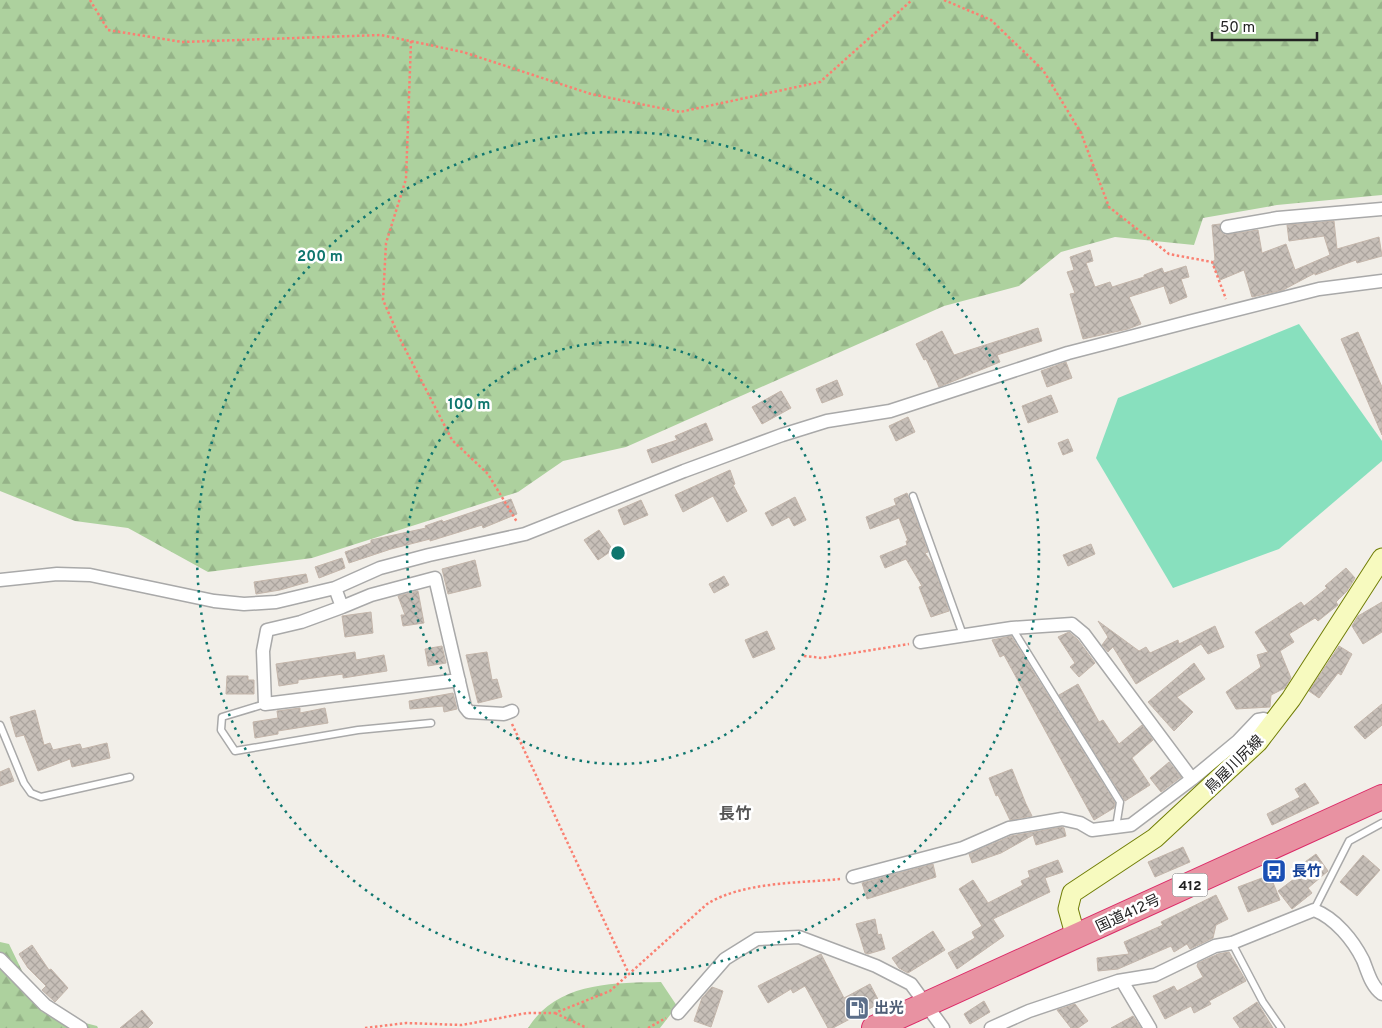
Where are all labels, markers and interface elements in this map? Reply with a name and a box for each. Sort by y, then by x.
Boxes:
scale bar [1212,10,1317,42]
text: 50 m [1220,19,1255,38]
text: 200 m [297,248,343,267]
text: 100 m [448,396,490,415]
centre of rings [609,544,627,562]
street label: 鳥屋川尻線 [1202,732,1268,798]
district label: 長竹 [719,805,751,825]
bus stop icon: 長竹 [1261,858,1287,884]
place label: 長竹 [1292,863,1322,882]
road number: 412 [1172,874,1208,896]
street label: 国道412号 [1093,891,1164,938]
fuel station icon: 出光 [844,995,870,1021]
place label: 出光 [874,1000,904,1019]

